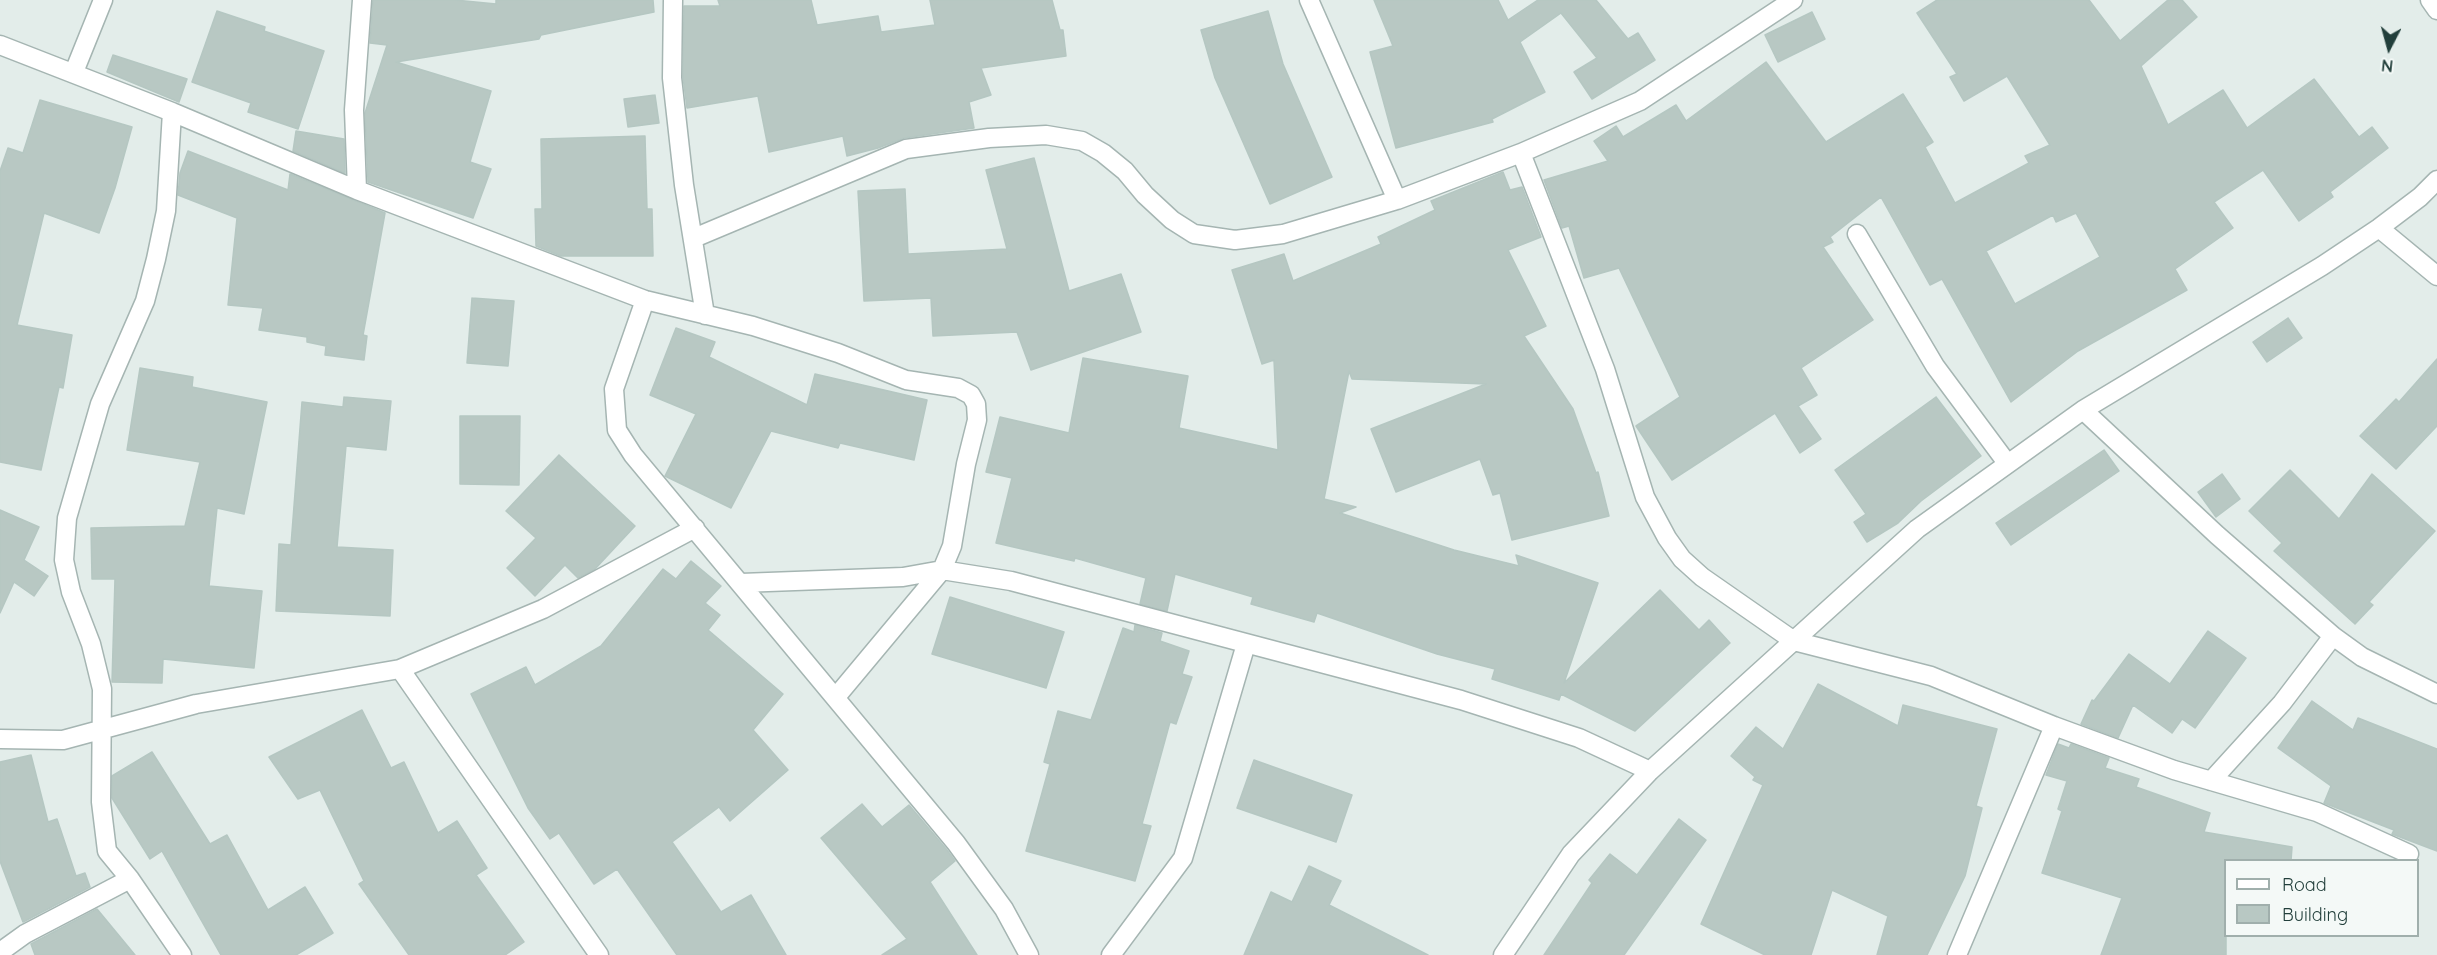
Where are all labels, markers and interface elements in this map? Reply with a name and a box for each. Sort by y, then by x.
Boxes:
north arrow [2359,18,2419,78]
text: N [2380,55,2394,76]
legend [2224,859,2419,937]
text: Road [2282,873,2327,896]
text: Building [2282,903,2348,926]

